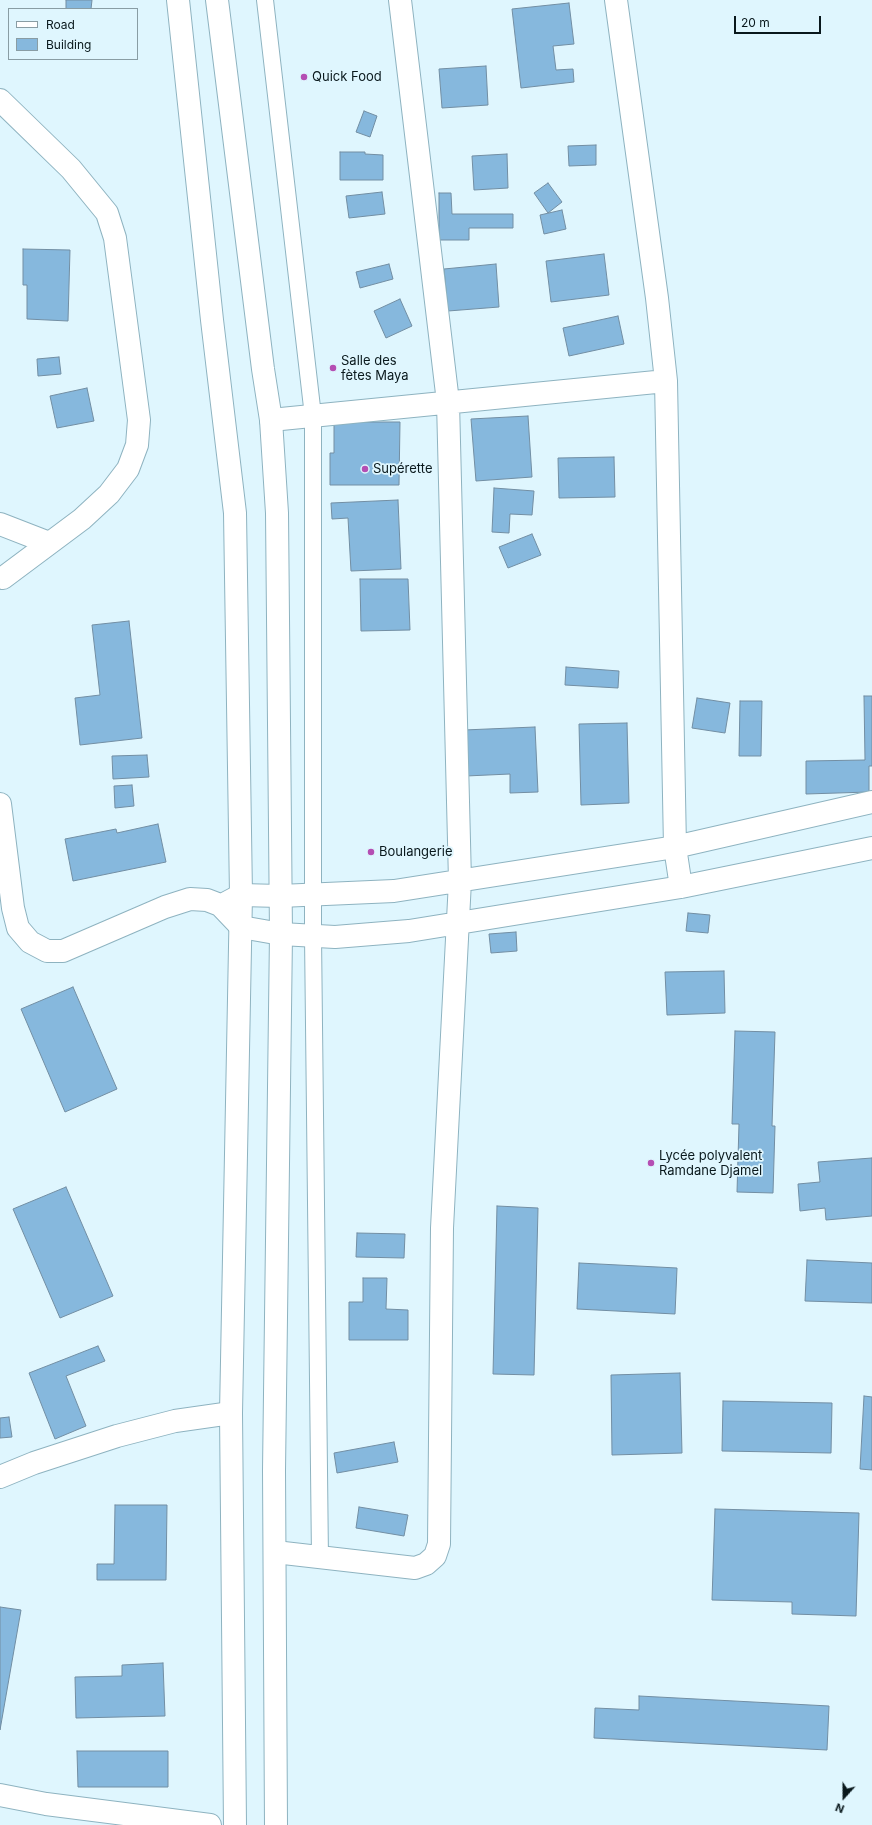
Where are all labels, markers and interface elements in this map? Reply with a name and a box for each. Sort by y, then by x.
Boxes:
legend [8,8,138,60]
scale bar [736,8,823,34]
text: 20 m [741,15,770,30]
text: Road [46,17,75,32]
text: Building [46,37,91,52]
place label: Quick Food [312,69,382,85]
marker: Quick Food [299,72,309,82]
place label: Salle des fètes Maya [341,353,409,384]
marker: Salle des fètes Maya [328,363,338,373]
place label: Supérette [373,461,432,477]
marker: Supérette [360,464,370,474]
place label: Boulangerie [379,844,452,860]
marker: Boulangerie [366,847,376,857]
place label: Lycée polyvalent Ramdane Djamel [659,1148,762,1179]
marker: Lycée polyvalent Ramdane Djamel [646,1158,656,1168]
north arrow [824,1777,864,1817]
text: N [833,1800,846,1816]

